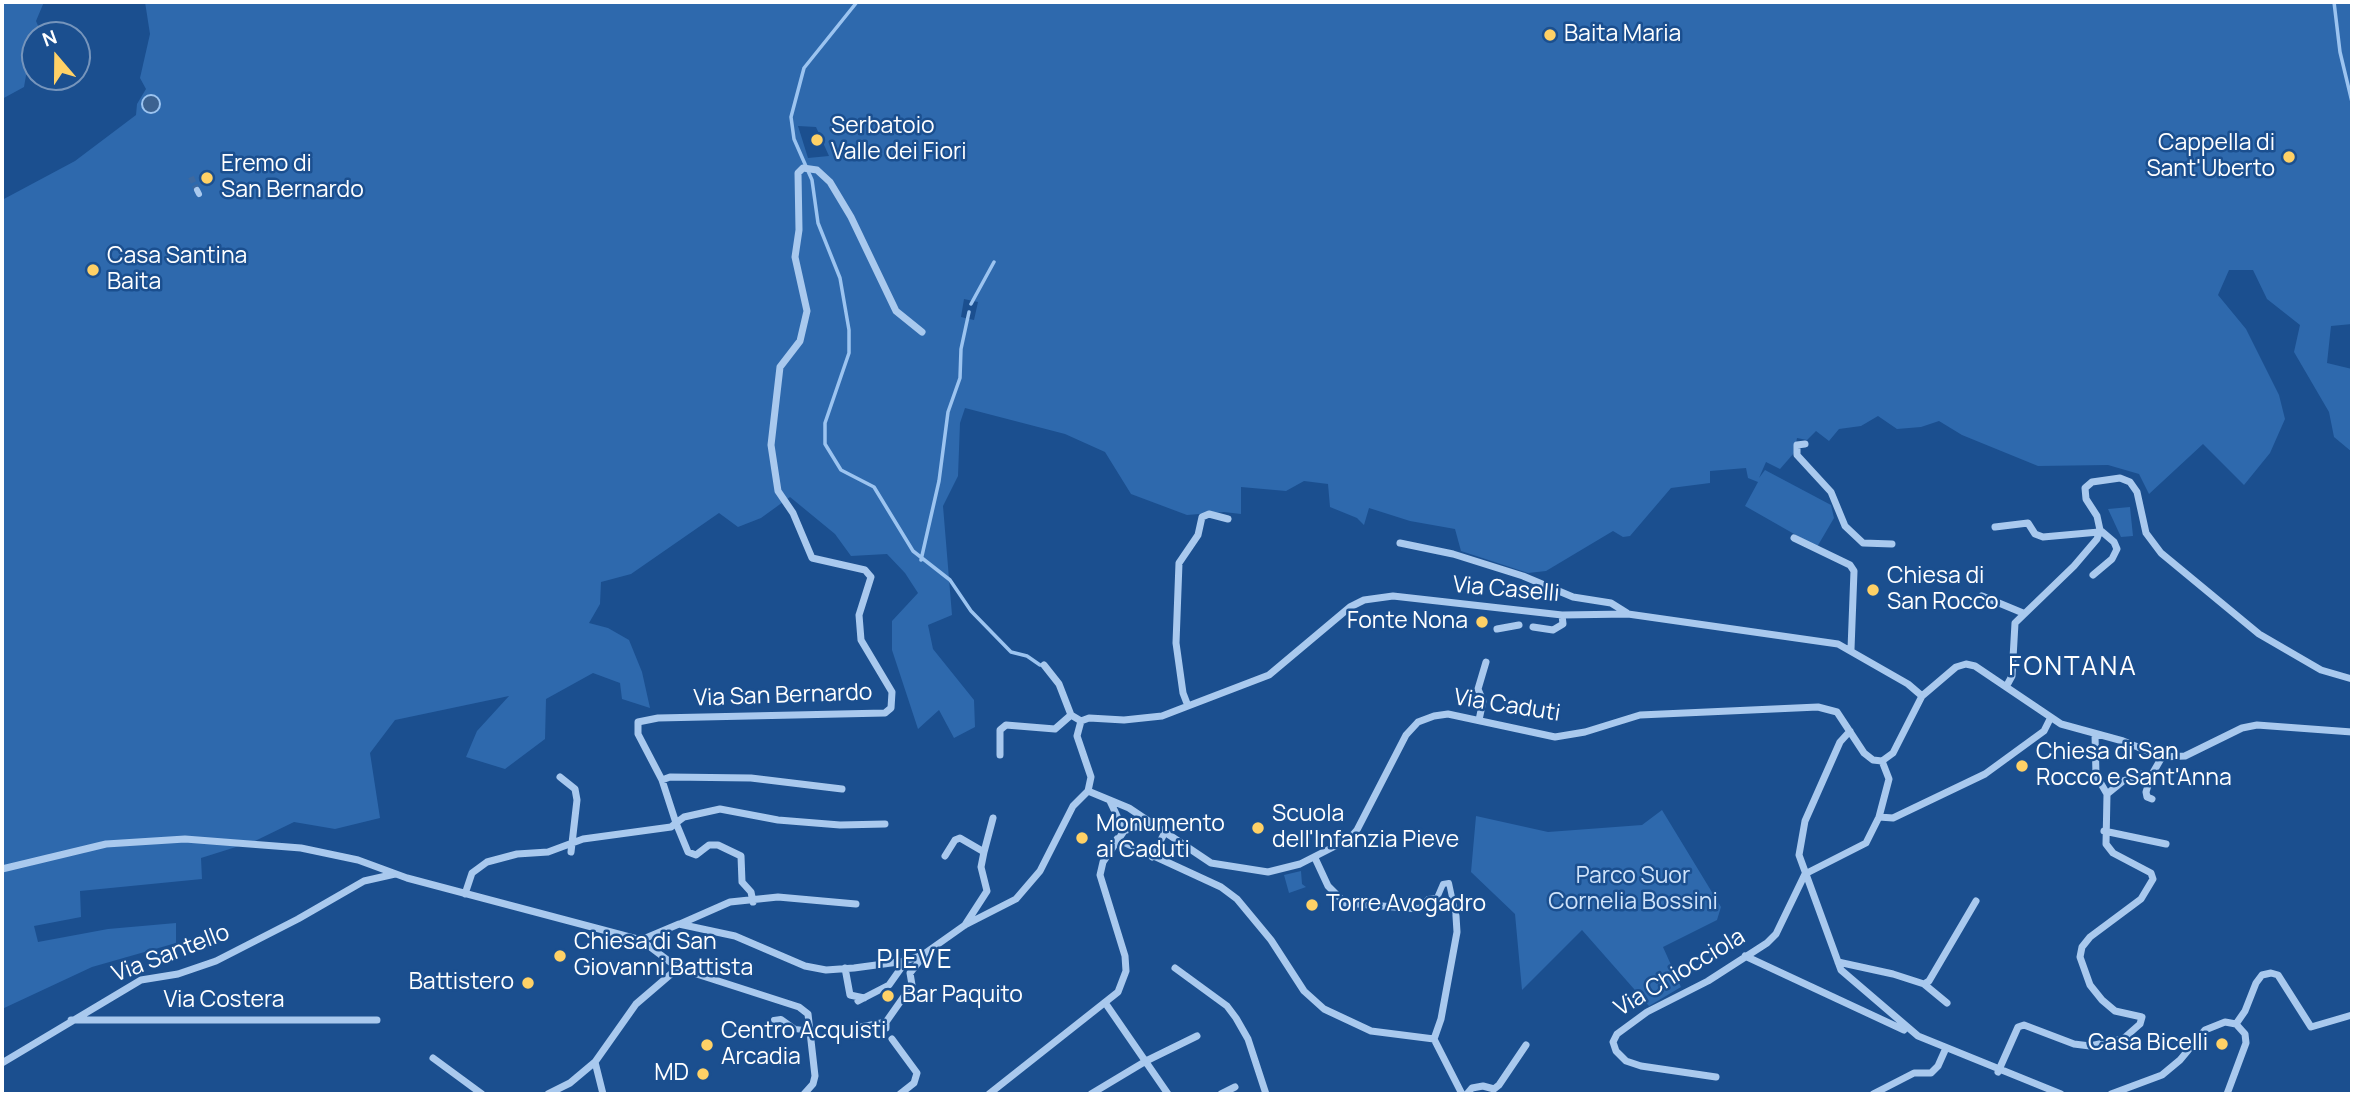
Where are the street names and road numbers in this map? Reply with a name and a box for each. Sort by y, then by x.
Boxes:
street label: Via Caselli [1451,572,1561,608]
street label: Via San Bernardo [693,679,873,713]
street label: Via Caduti [1452,684,1562,728]
street label: Via Santello [108,919,234,989]
street label: Via Chiocciola [1610,923,1750,1023]
street label: Via Costera [164,987,284,1015]

